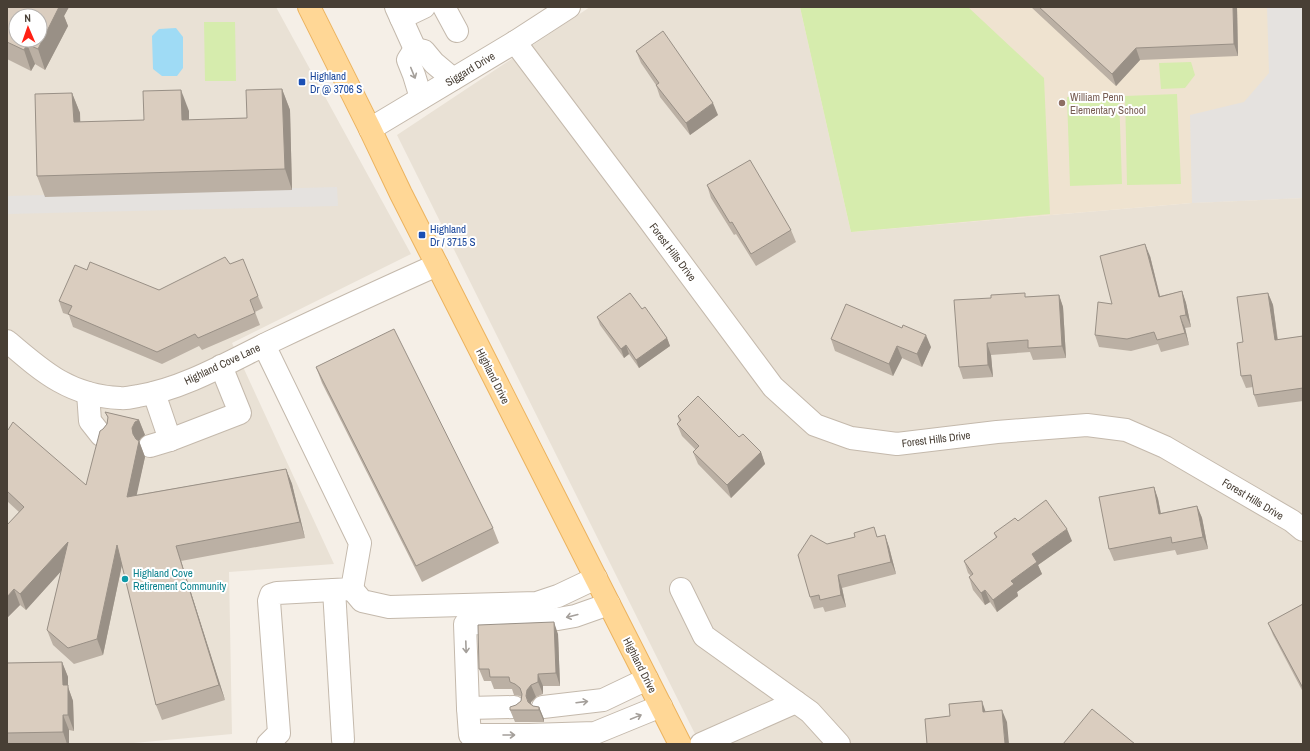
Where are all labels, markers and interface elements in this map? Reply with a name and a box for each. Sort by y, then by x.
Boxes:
north arrow [8,8,48,48]
text: N [24,11,31,25]
street label: Siggard Drive [443,49,497,89]
one-way arrow [410,66,417,78]
place label: Highland Dr @ 3706 S [310,69,362,96]
marker: Highland Dr @ 3706 S [297,77,307,87]
place label: William Penn Elementary School [1070,90,1146,117]
marker: William Penn Elementary School [1057,98,1067,108]
street label: Forest Hills Drive [647,220,699,284]
place label: Highland Dr / 3715 S [430,222,476,249]
marker: Highland Dr / 3715 S [417,230,427,240]
street label: Highland Cove Lane [182,340,262,388]
street label: Highland Drive [473,346,513,406]
street label: Forest Hills Drive [901,428,971,450]
street label: Forest Hills Drive [1220,475,1286,523]
place label: Highland Cove Retirement Community [133,566,227,593]
marker: Highland Cove Retirement Community [120,574,130,584]
one-way arrow [566,613,579,620]
street label: Highland Drive [620,635,660,695]
one-way arrow [462,640,470,653]
one-way arrow [575,699,588,706]
one-way arrow [629,712,641,720]
one-way arrow [502,731,515,739]

